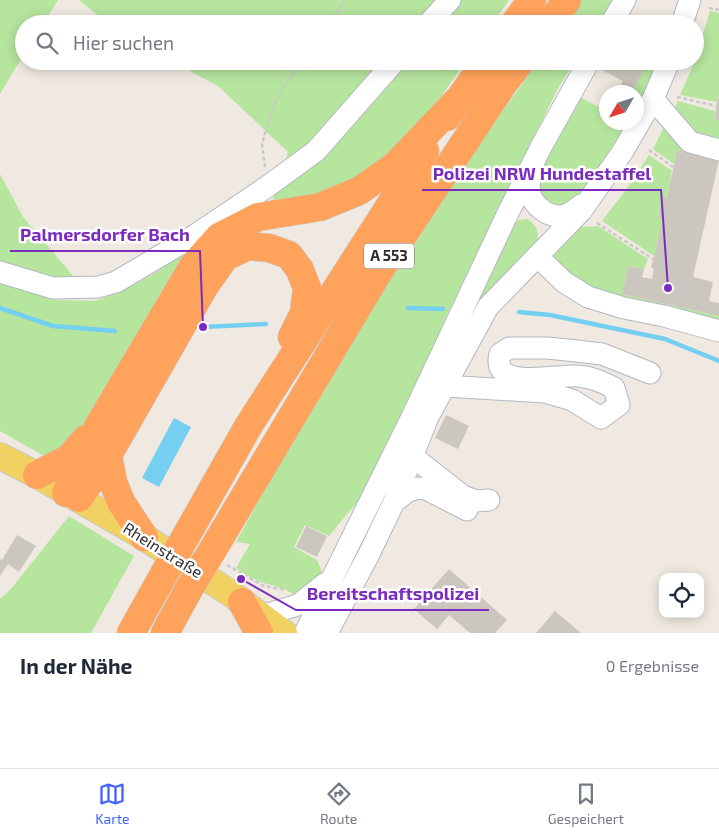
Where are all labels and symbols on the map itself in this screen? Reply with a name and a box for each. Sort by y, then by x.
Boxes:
north arrow [599,85,644,130]
callout: Polizei NRW Hundestaffel [422,157,661,190]
text: Polizei NRW Hundestaffel [433,162,651,184]
callout: Palmersdorfer Bach [10,218,200,251]
text: Palmersdorfer Bach [20,223,190,245]
road number: A 553 [364,244,414,268]
street label: Rheinstraße [120,518,206,581]
callout: Bereitschaftspolizei [296,577,489,610]
text: Bereitschaftspolizei [307,582,479,604]

